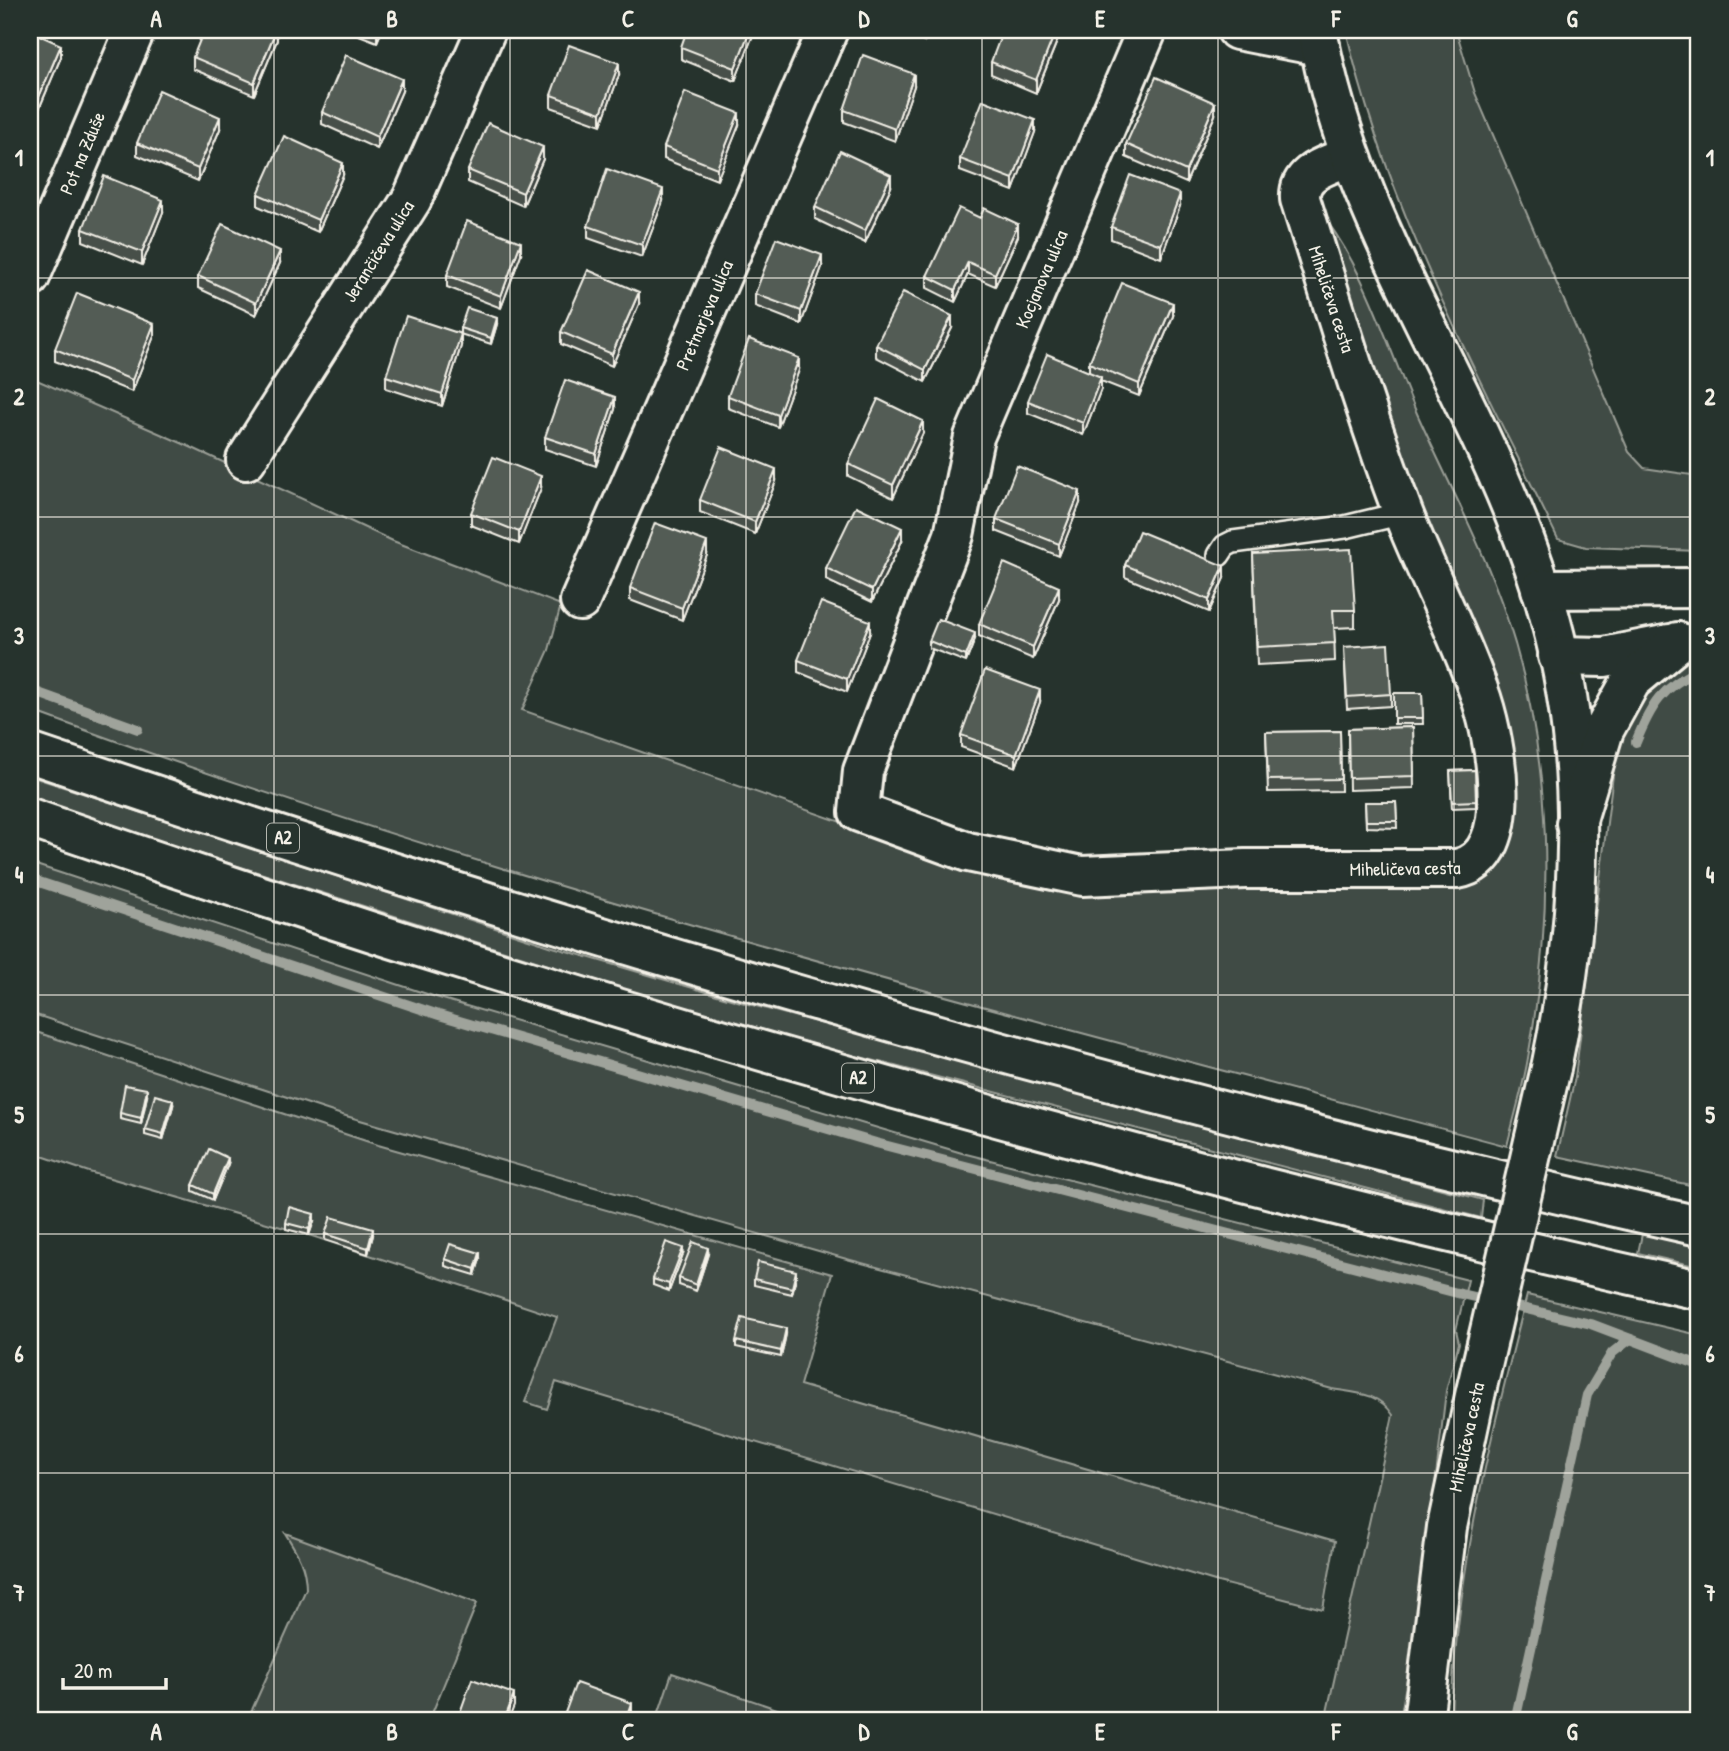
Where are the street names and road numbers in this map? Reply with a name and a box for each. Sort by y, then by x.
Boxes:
street label: Pot na Zduše [53,107,111,198]
street label: Jerančičeva ulica [336,195,420,307]
street label: Kocjanova ulica [1009,225,1074,332]
street label: Miheličeva cesta [1302,242,1362,356]
street label: Pretnarjeva ulica [669,256,739,374]
road number: A2 [267,824,299,852]
street label: Miheličeva cesta [1349,854,1461,882]
road number: A2 [842,1064,874,1092]
street label: Miheličeva cesta [1442,1379,1490,1494]

